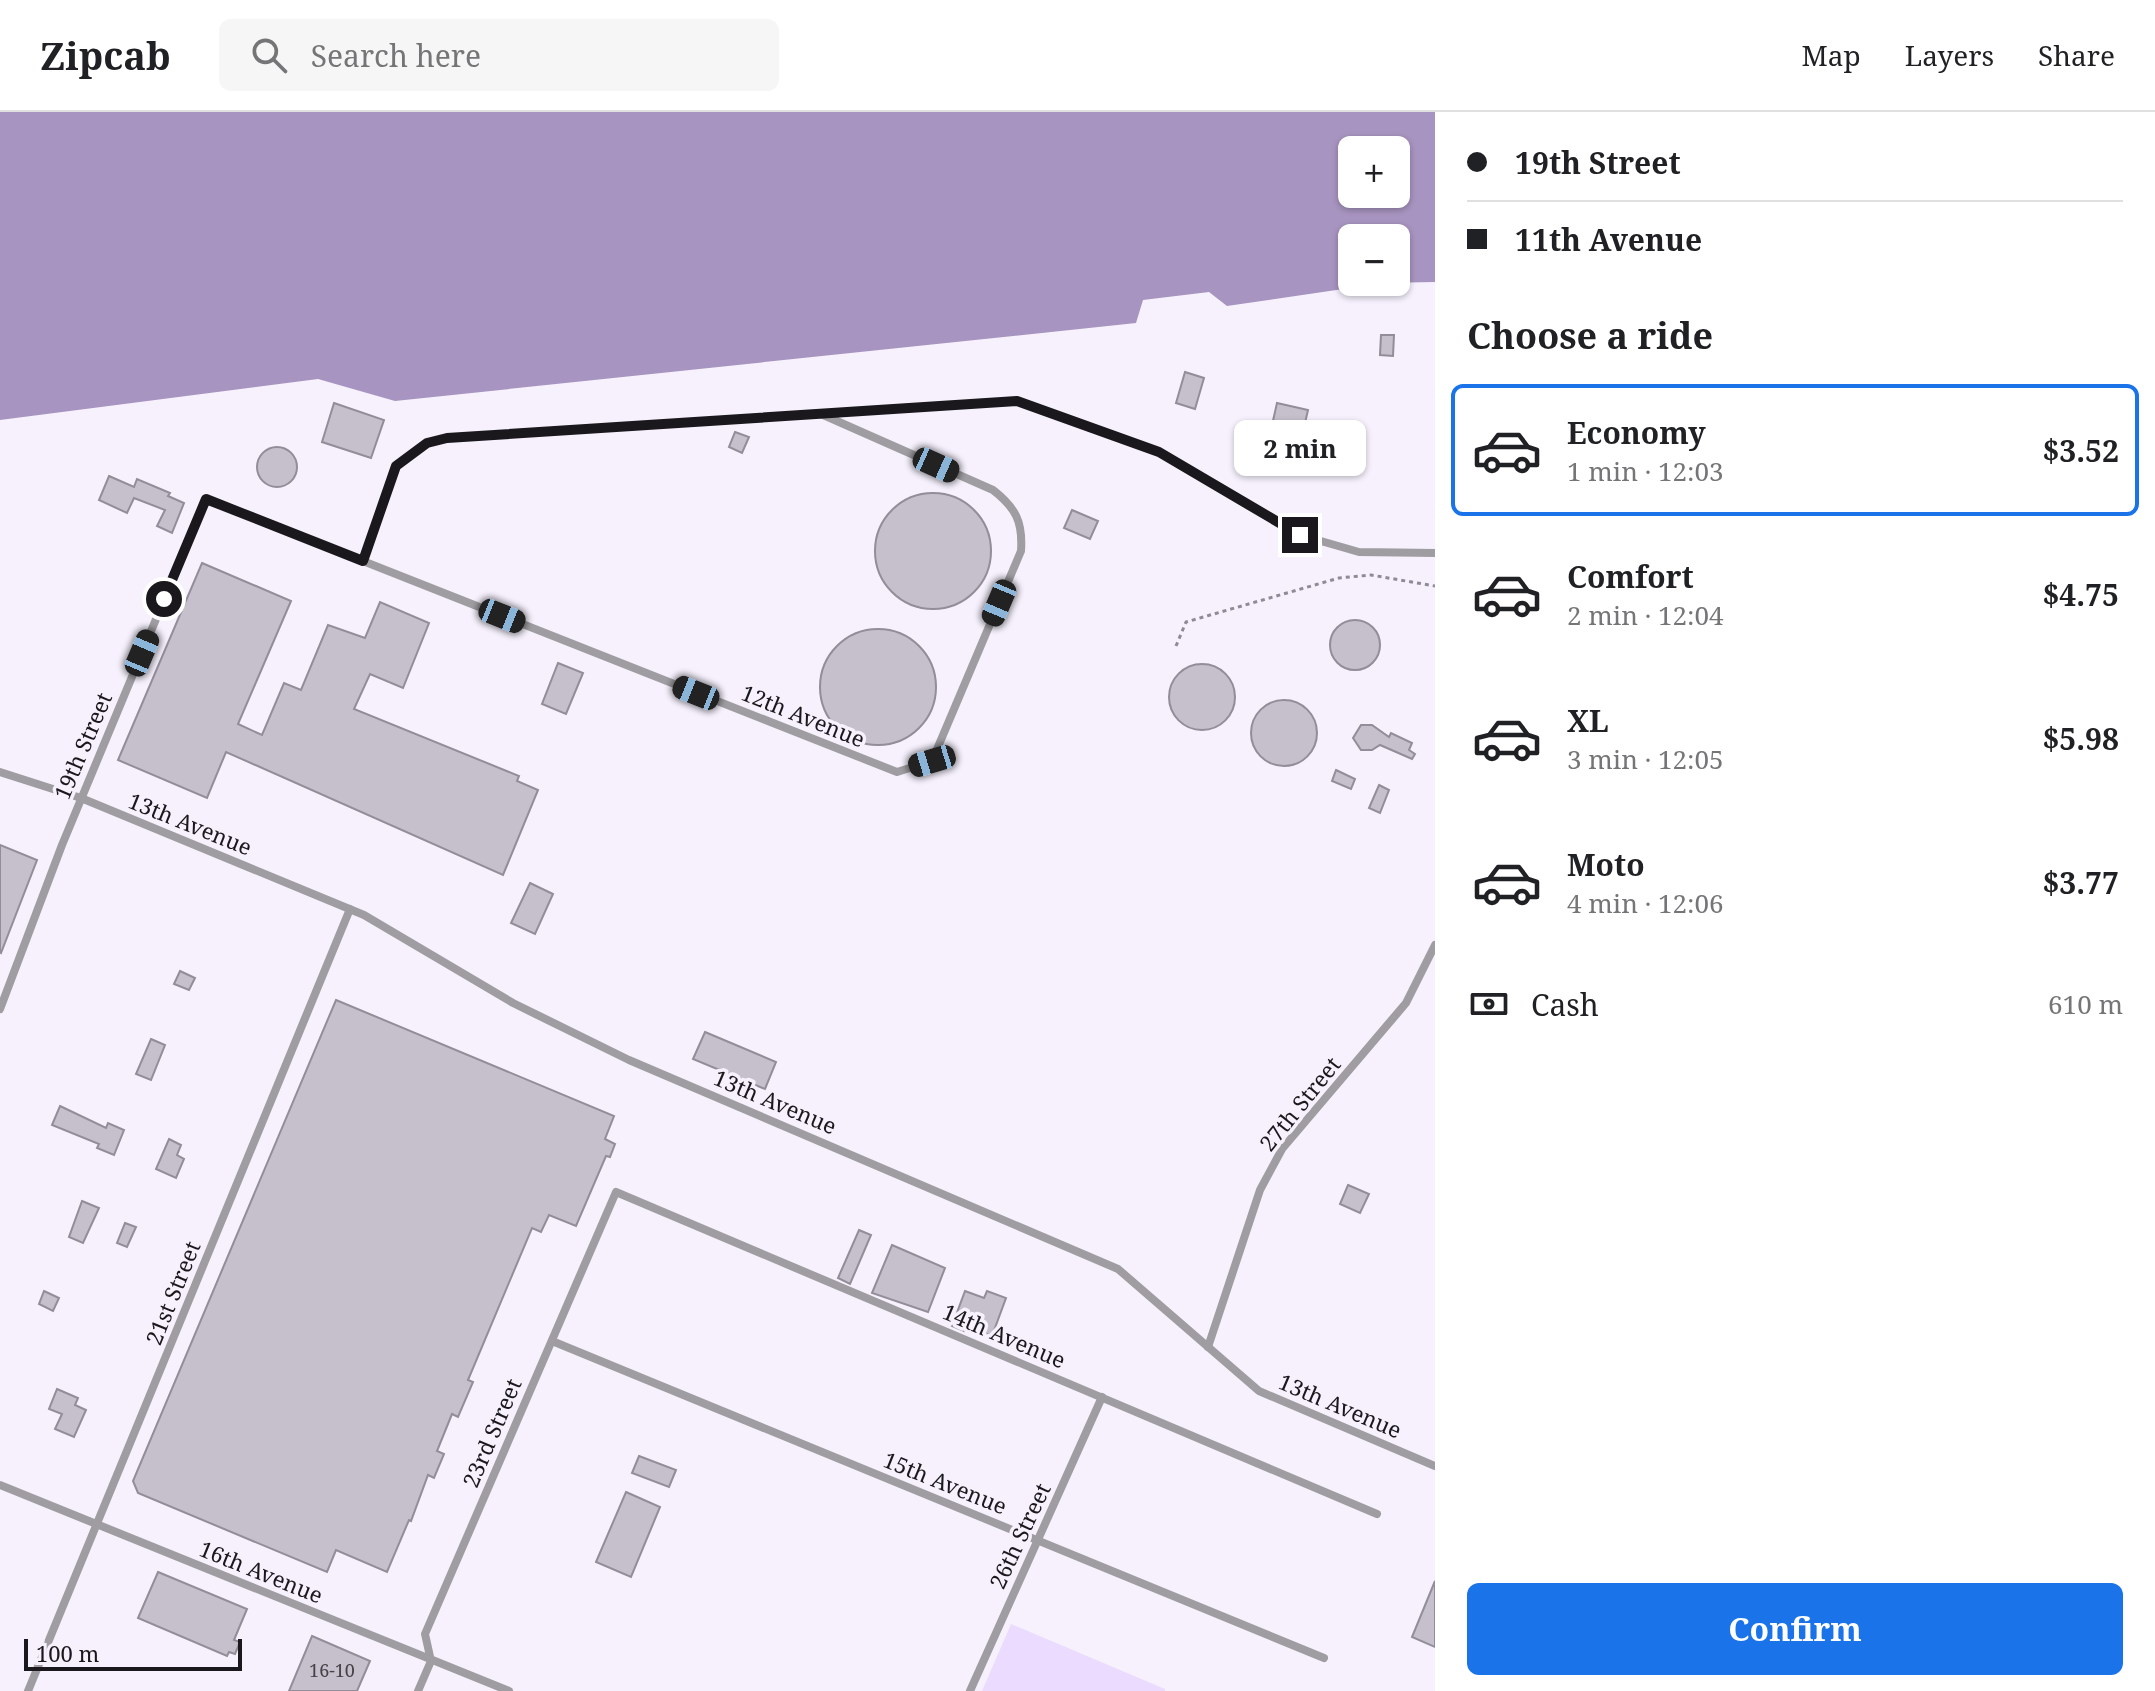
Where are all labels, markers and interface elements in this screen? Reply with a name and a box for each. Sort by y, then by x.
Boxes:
search box [219,19,779,91]
text: Zipcab [40,29,171,81]
icon: search [247,33,291,77]
text: Search here [311,35,481,76]
text: Map [1802,36,1861,74]
text: Layers [1905,36,1994,74]
text: Share [2038,36,2115,74]
map controls [1338,136,1410,296]
button: + [1338,136,1410,208]
text: 19th Street [1515,142,1681,183]
text: 11th Avenue [1515,219,1702,260]
button: − [1338,224,1410,296]
text: Choose a ride [1467,311,1713,360]
text: Economy [1567,412,1706,453]
icon: car [1471,414,1543,486]
callout: 2 min [1234,419,1366,475]
text: 2 min [1263,430,1337,466]
text: $3.52 [2042,430,2119,471]
car [909,444,963,486]
text: 1 min · 12:03 [1567,453,1724,489]
route end [1282,517,1318,553]
text: Comfort [1567,556,1694,597]
icon: car [1471,558,1543,630]
text: $4.75 [2042,574,2119,615]
car [979,576,1019,630]
route start [146,581,182,617]
car [475,596,529,636]
text: 2 min · 12:04 [1567,597,1724,633]
car [122,626,162,680]
car [669,673,723,713]
street label: 12th Avenue [737,677,870,753]
street label: 19th Street [46,687,118,804]
text: XL [1567,700,1609,741]
icon: car [1471,702,1543,774]
text: $5.98 [2042,718,2119,759]
text: 3 min · 12:05 [1567,741,1724,777]
car [906,743,958,779]
street label: 13th Avenue [124,785,257,861]
text: Moto [1567,844,1645,885]
icon: car [1471,846,1543,918]
text: $3.77 [2042,862,2119,903]
text: 4 min · 12:06 [1567,885,1724,921]
icon: cash [1467,982,1511,1026]
text: Cash [1531,984,1599,1025]
text: 610 m [2048,986,2123,1022]
street label: 27th Street [1252,1050,1347,1157]
street label: 13th Avenue [709,1062,841,1140]
street label: 21st Street [138,1236,207,1349]
street label: 14th Avenue [938,1296,1070,1374]
street label: 13th Avenue [1274,1366,1406,1444]
street label: 23rd Street [455,1373,528,1492]
street label: 15th Avenue [879,1444,1012,1520]
street label: 26th Street [982,1478,1057,1593]
street label: 16th Avenue [195,1533,328,1609]
button: Confirm [1467,1583,2123,1675]
scale bar [24,1635,242,1671]
text: 100 m [36,1638,99,1668]
house number: 16-10 [309,1658,355,1682]

